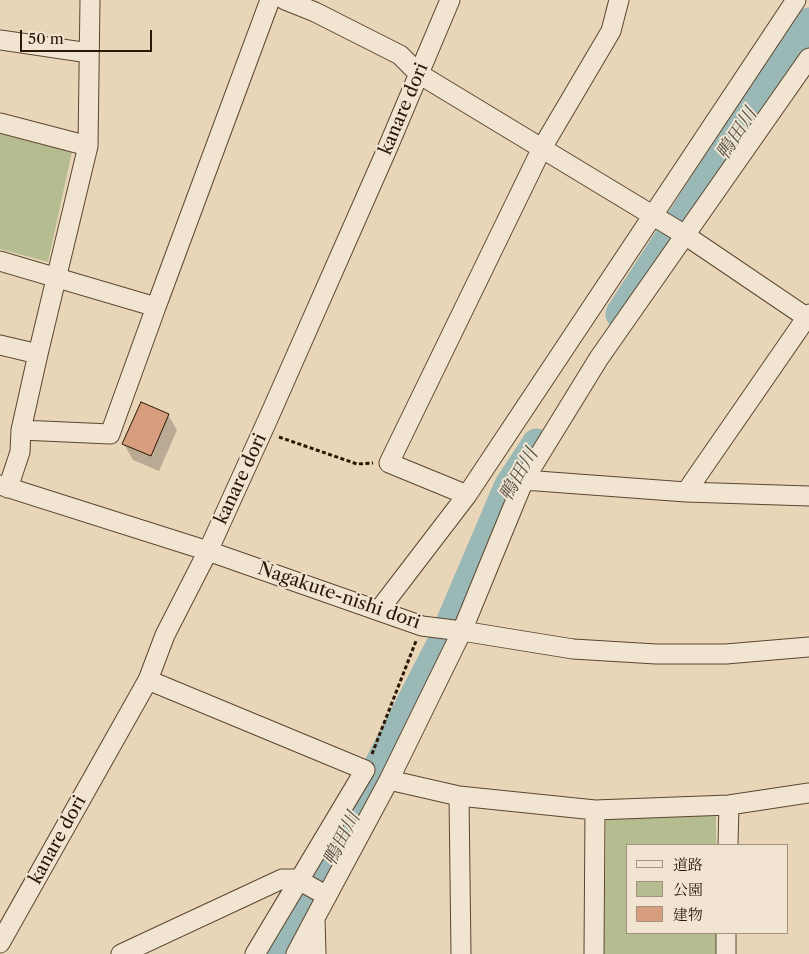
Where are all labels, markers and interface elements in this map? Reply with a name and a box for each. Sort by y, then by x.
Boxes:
scale bar [22,20,155,52]
text: 50 m [28,29,64,48]
street label: kanare dori [375,60,433,158]
water label: 鴨田川 [712,104,762,164]
street label: kanare dori [211,430,271,528]
water label: 鴨田川 [495,445,543,505]
street label: Nagakute-nishi dori [255,558,423,634]
street label: kanare dori [25,792,91,888]
water label: 鴨田川 [319,808,365,870]
legend [626,844,789,934]
text: 道路 [673,855,703,874]
text: 公園 [673,880,703,899]
text: 建物 [673,905,703,924]

